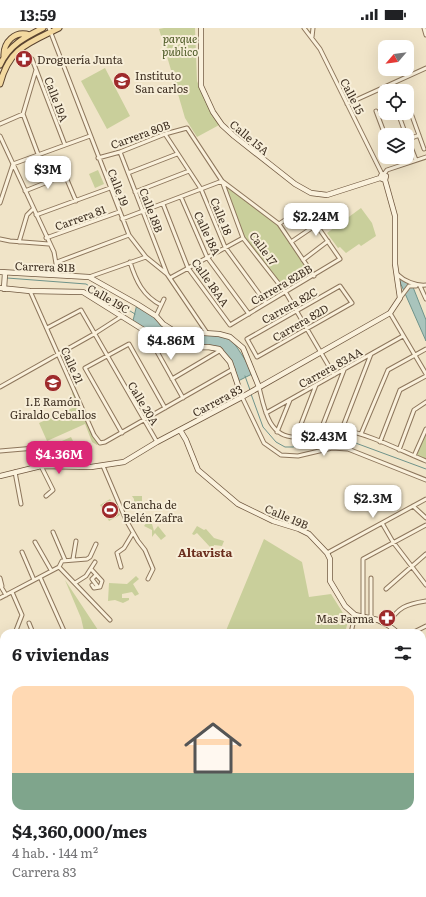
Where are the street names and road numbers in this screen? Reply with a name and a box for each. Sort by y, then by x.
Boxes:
street label: Calle 19A [41,74,73,124]
street label: Calle 15 [337,75,369,117]
street label: Carrera 80B [108,116,172,152]
street label: Calle 15A [227,116,273,158]
street label: Calle 19 [105,166,134,208]
street label: Calle 18B [136,185,168,235]
street label: Calle 18 [207,195,237,237]
street label: Carrera 81 [52,200,108,234]
street label: Calle 18A [191,208,225,258]
street label: Calle 17 [246,228,282,269]
street label: Calle 18AA [189,255,233,309]
street label: Carrera 81B [15,257,75,275]
street label: Carrera 82BB [247,260,315,308]
street label: Calle 19C [85,279,133,317]
street label: Carrera 82C [258,283,320,327]
street label: Carrera 82D [269,299,331,345]
street label: Carrera 83AA [295,343,365,391]
street label: Calle 21 [58,344,88,386]
street label: Calle 20A [125,378,163,428]
street label: Carrera 83 [189,380,245,420]
street label: Calle 19B [263,500,311,532]

